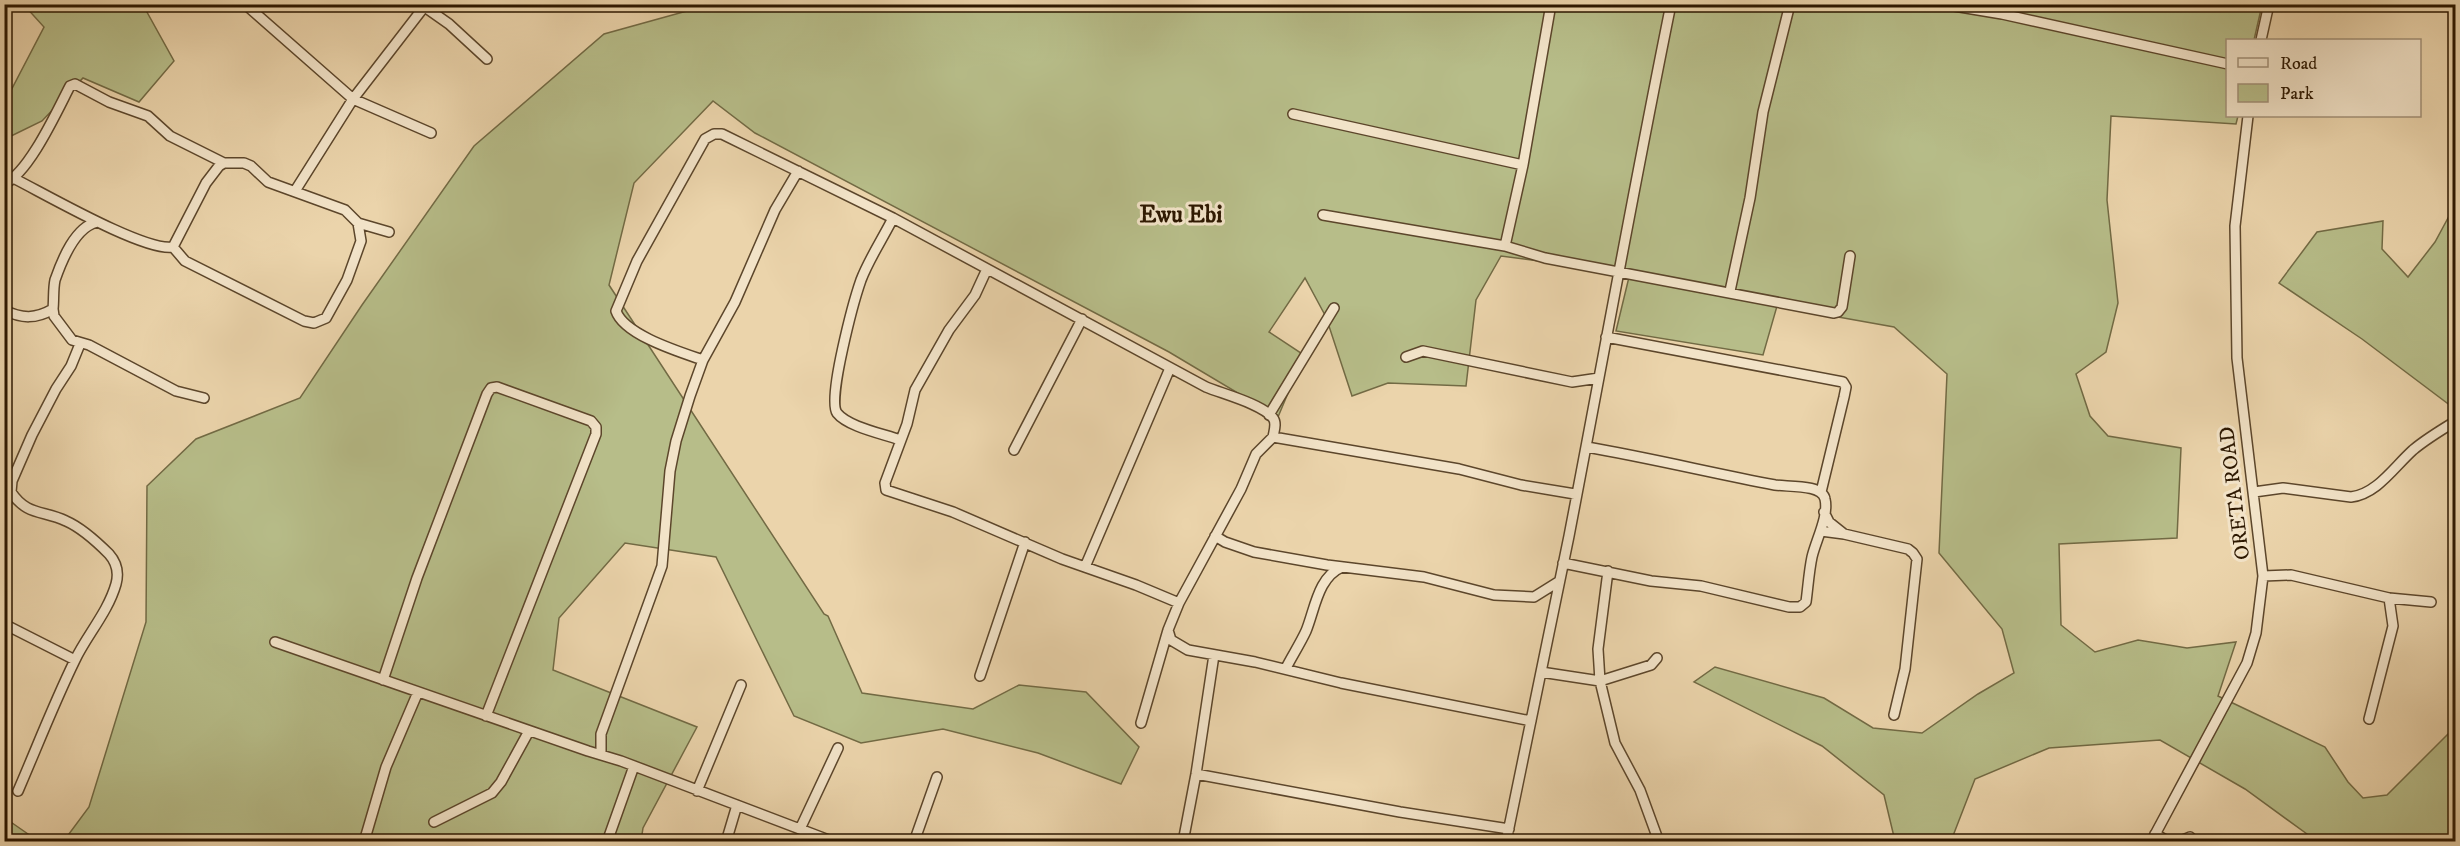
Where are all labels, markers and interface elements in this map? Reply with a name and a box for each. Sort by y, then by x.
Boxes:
legend [2226,39,2421,117]
text: Road [2280,53,2317,75]
text: Park [2280,83,2314,105]
district label: Ewu Ebi [1139,200,1223,230]
street label: ORETA ROAD [2214,425,2256,561]

